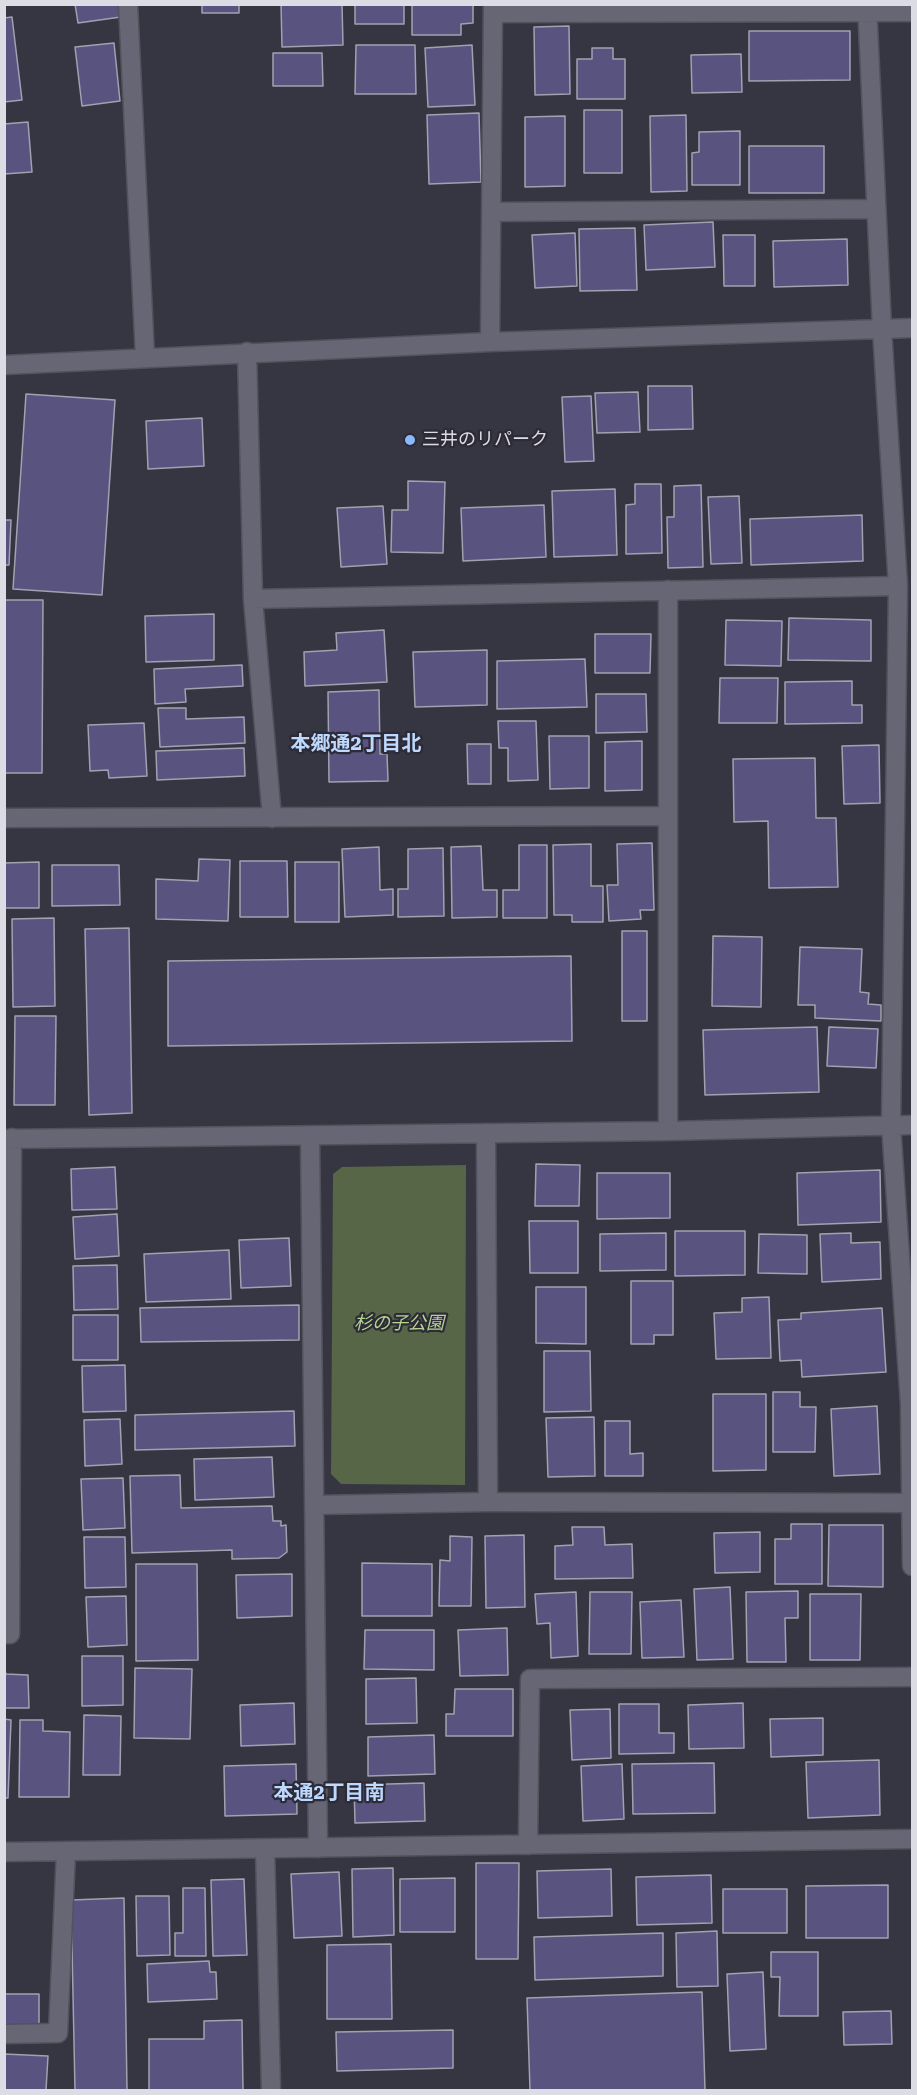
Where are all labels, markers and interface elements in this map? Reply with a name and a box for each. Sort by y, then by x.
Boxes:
place label: 三井のリパーク [422,429,548,451]
marker: 三井のリパーク [403,433,417,447]
district label: 本郷通2丁目北 [290,732,422,756]
park label: 杉の子公園 [354,1313,444,1335]
district label: 本通2丁目南 [273,1781,385,1805]

